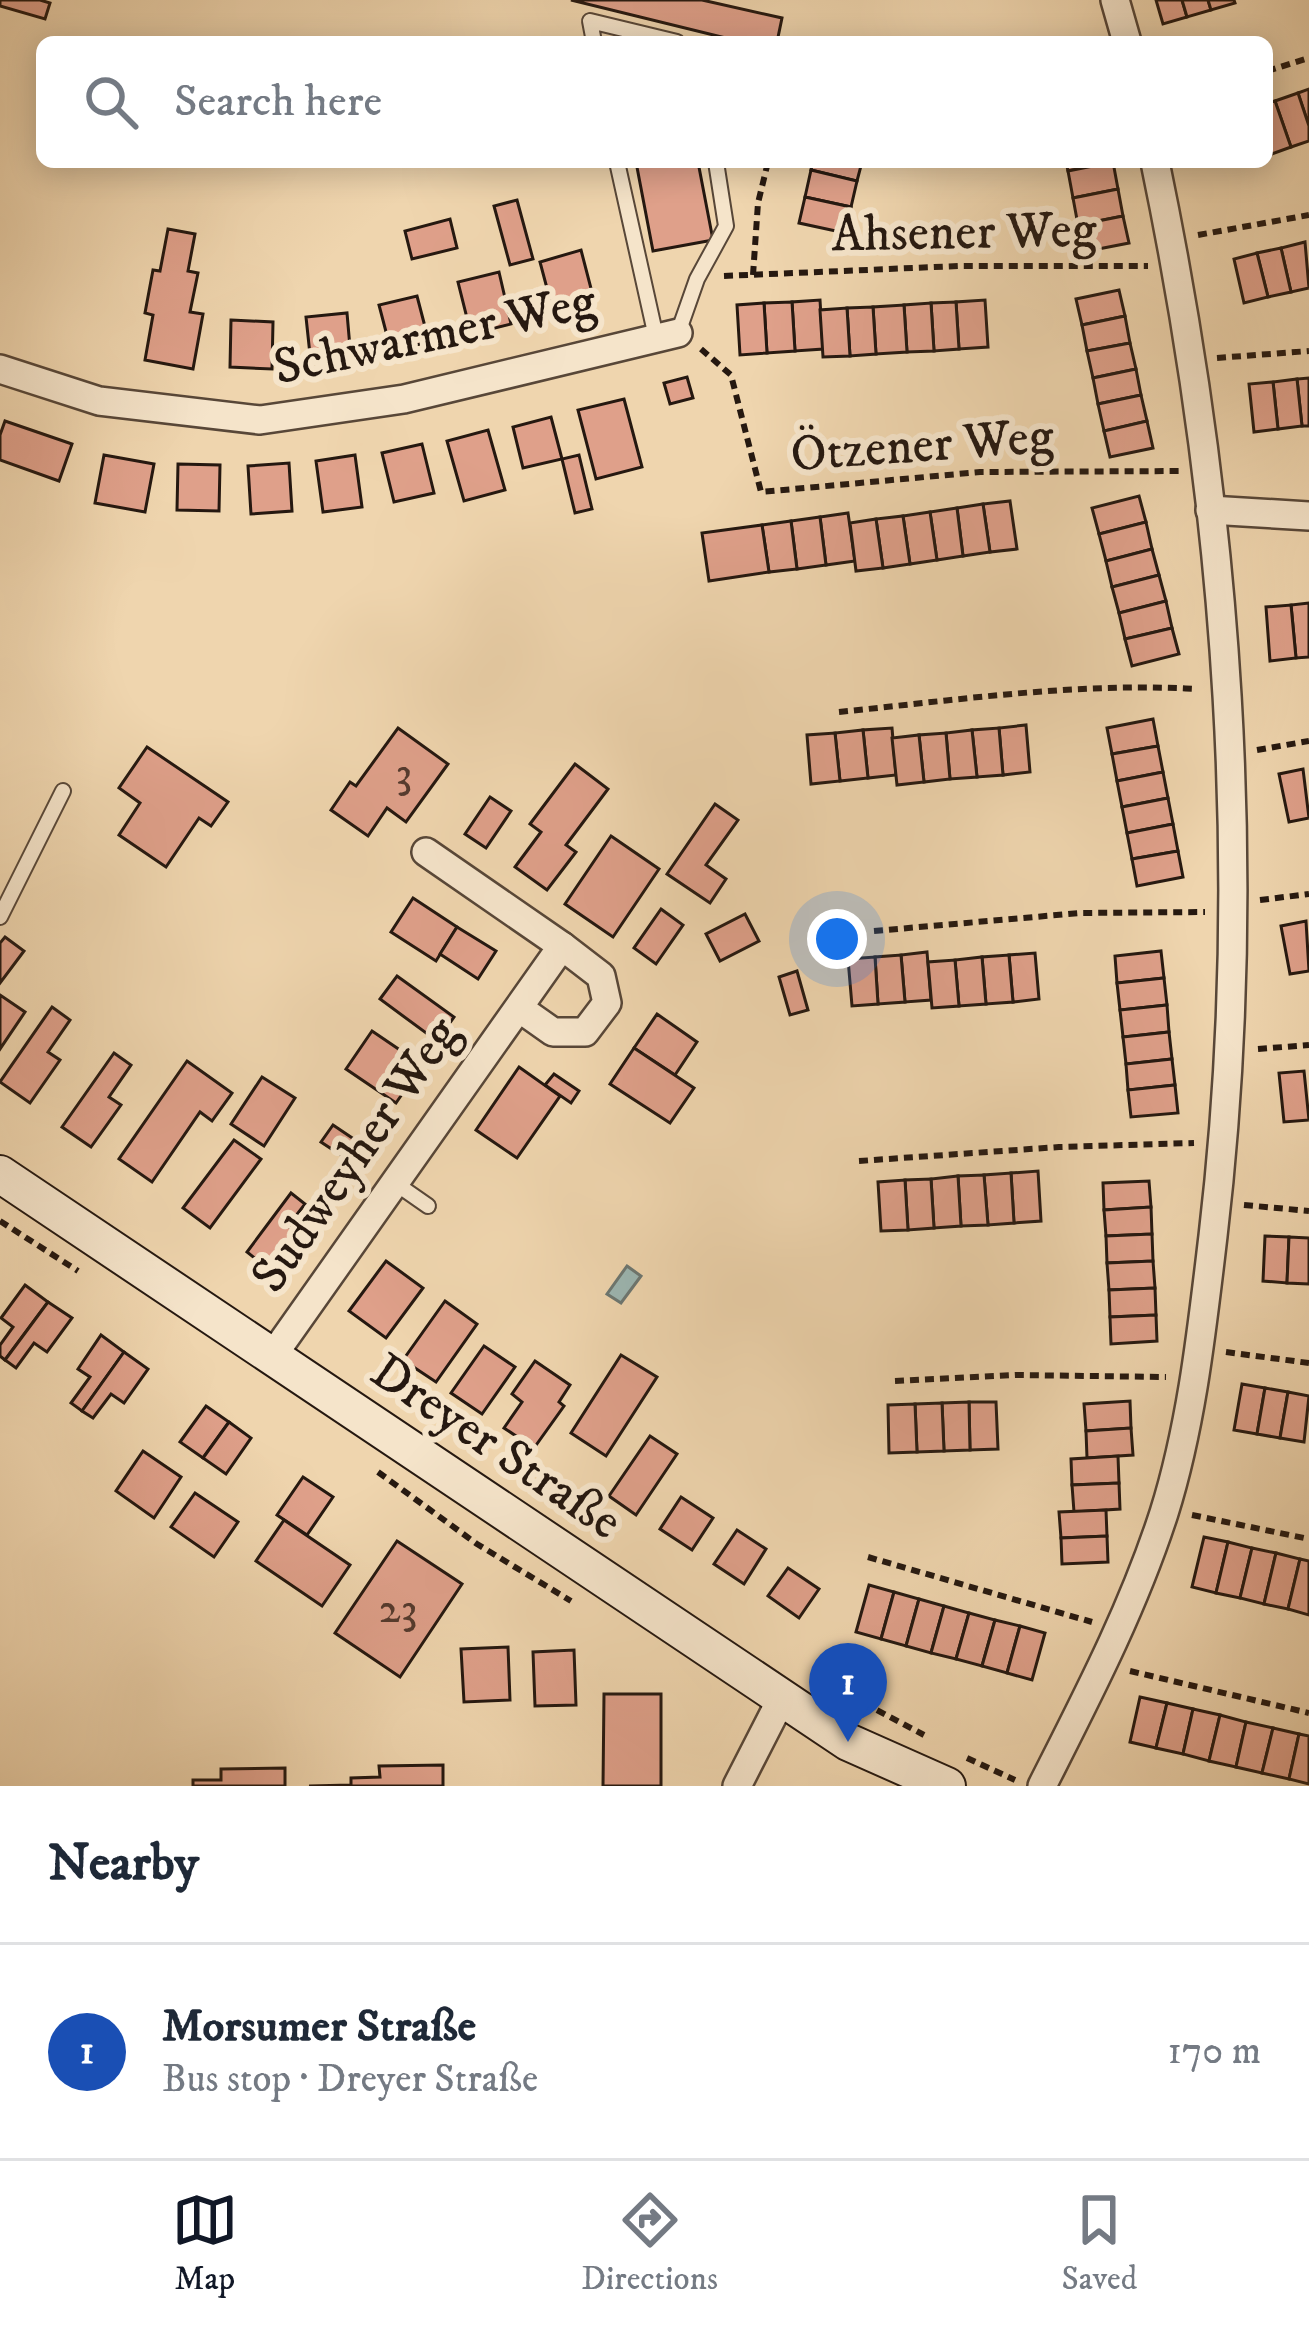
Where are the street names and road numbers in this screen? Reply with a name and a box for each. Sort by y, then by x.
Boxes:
street label: Ahsener Weg [831,199,1097,267]
street label: Schwarmer Weg [268,270,602,400]
street label: Ötzener Weg [788,405,1056,487]
street label: Sudweyher Weg [237,1005,475,1305]
street label: Dreyer Straße [358,1340,634,1554]

